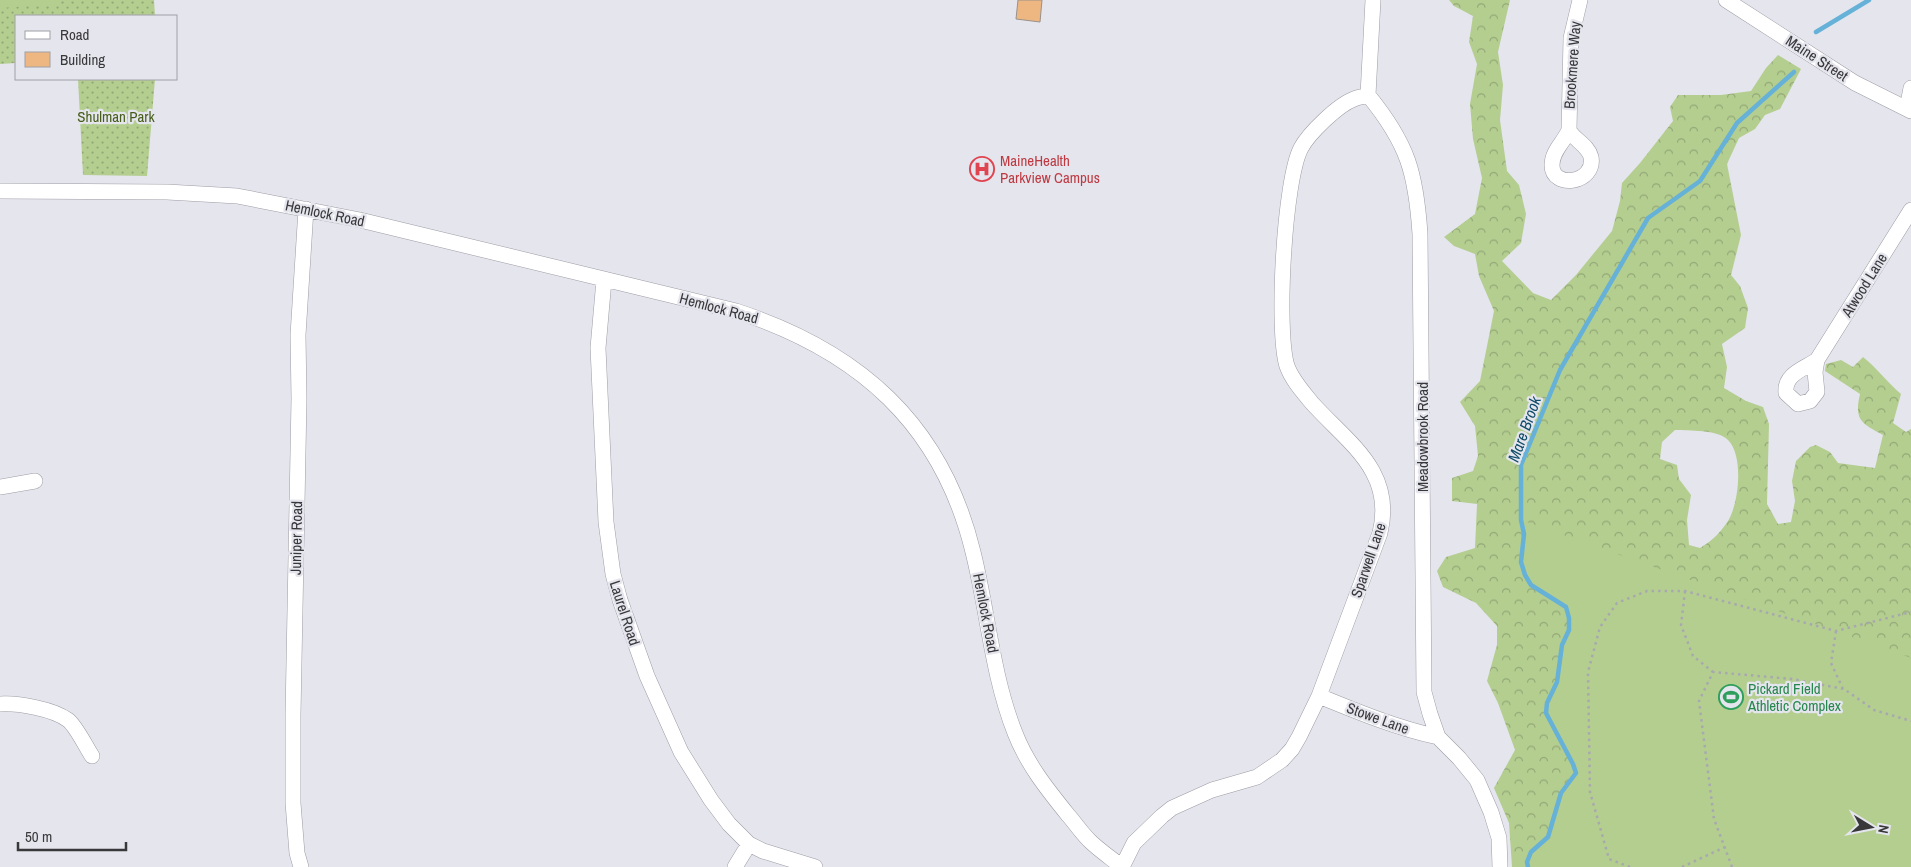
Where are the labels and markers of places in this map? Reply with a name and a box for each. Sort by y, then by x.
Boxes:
place label: MaineHealth Parkview Campus [1000,150,1100,188]
hospital icon: MaineHealth Parkview Campus [969,156,995,182]
place label: Pickard Field Athletic Complex [1747,678,1842,716]
sports icon: Pickard Field Athletic Complex [1718,684,1744,710]

